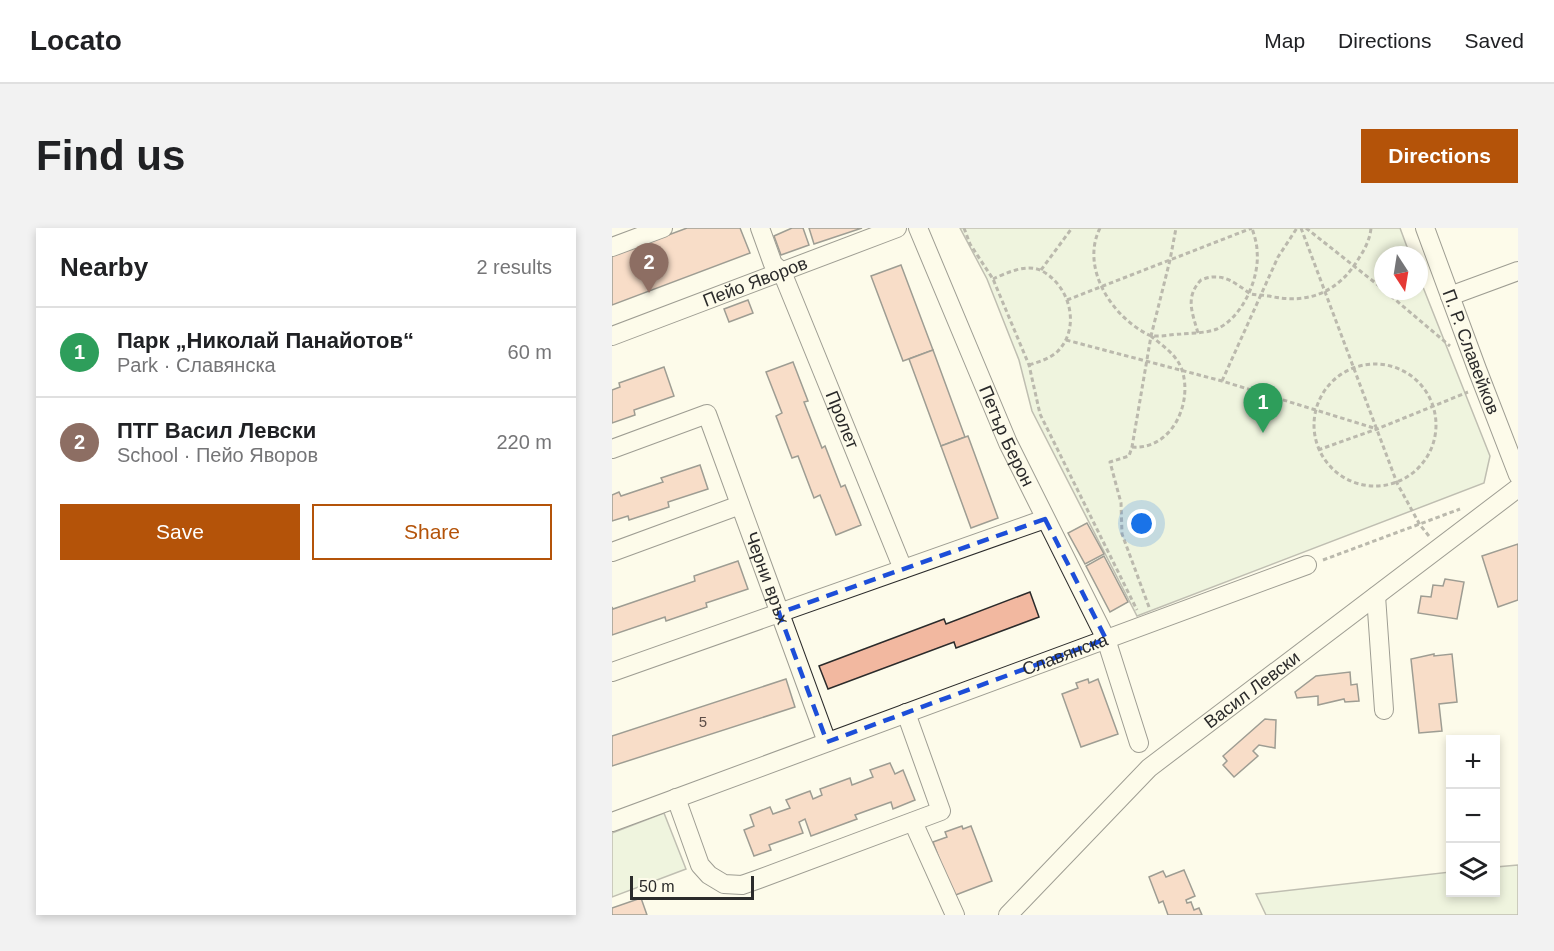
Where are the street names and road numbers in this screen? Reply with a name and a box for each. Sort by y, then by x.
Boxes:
street label: Пейо Яворов [700,253,810,311]
street label: П. Р. Славейков [1438,286,1504,417]
street label: Петър Берон [975,382,1038,490]
street label: Пролет [822,388,863,452]
street label: Черни връх [741,529,793,627]
street label: Славянска [1019,629,1112,679]
street label: Васил Левски [1200,647,1304,732]

